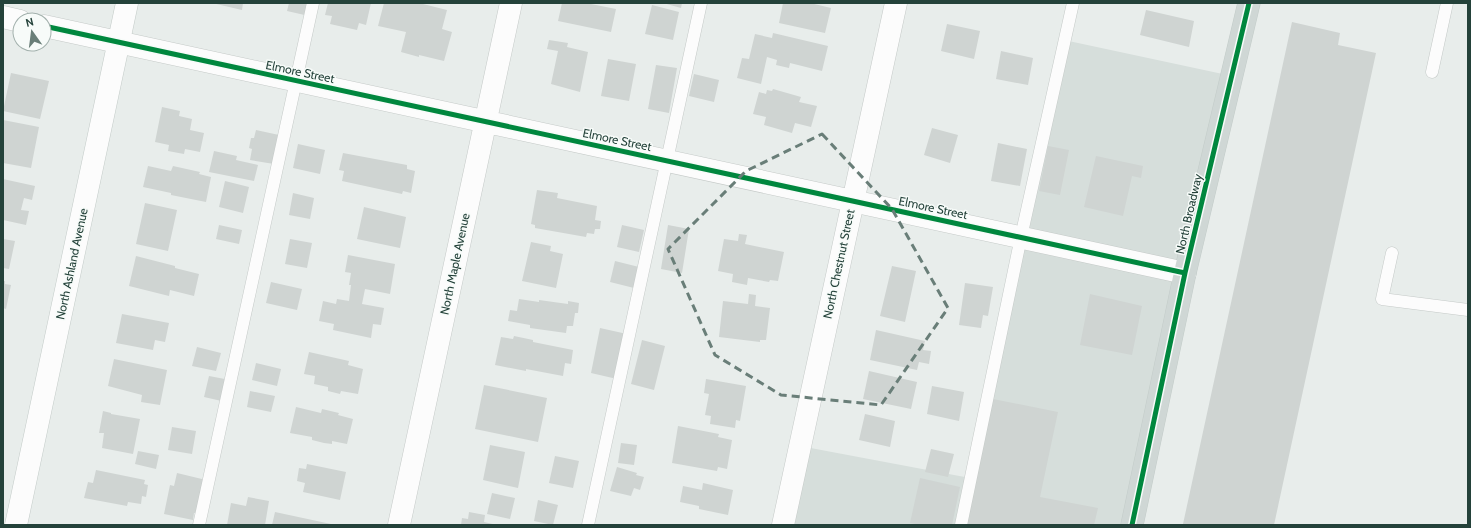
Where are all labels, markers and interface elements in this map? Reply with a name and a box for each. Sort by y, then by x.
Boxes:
north arrow [12,12,52,52]
text: N [24,15,35,30]
street label: Elmore Street [264,57,336,86]
street label: Elmore Street [581,125,653,154]
street label: North Broadway [1172,172,1205,255]
street label: Elmore Street [897,193,969,222]
street label: North Ashland Avenue [52,207,91,321]
street label: North Chestnut Street [820,208,857,320]
street label: North Maple Avenue [436,212,473,316]

